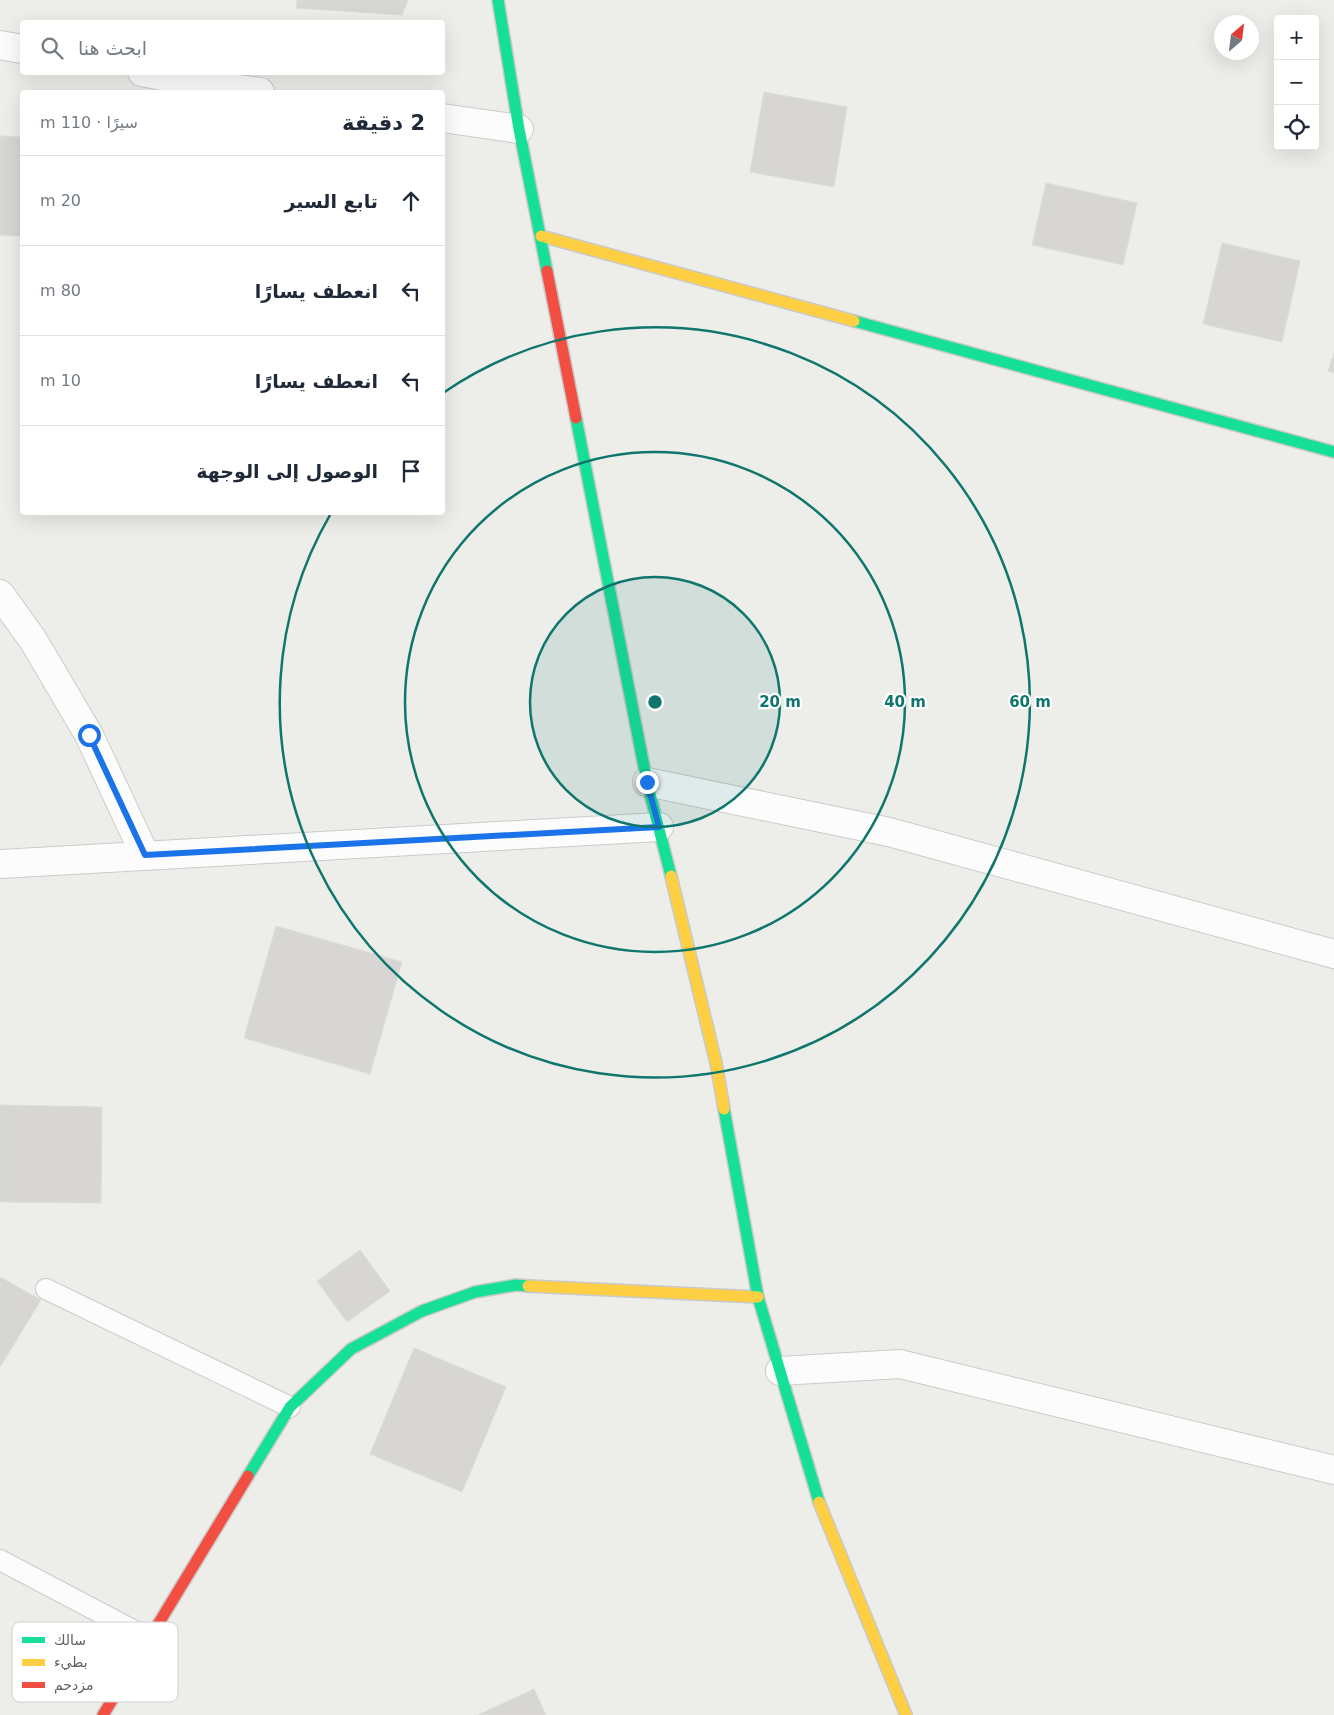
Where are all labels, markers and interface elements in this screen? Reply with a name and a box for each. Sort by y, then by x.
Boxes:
north arrow [1214,15,1259,60]
map controls [1274,15,1319,150]
button: + [1274,15,1319,60]
search box [20,20,445,75]
icon: search [38,34,66,62]
text: ابحث هنا [78,37,147,59]
button: − [1274,60,1319,105]
button: locate [1274,105,1319,150]
text: 2 دقيقة [342,111,425,135]
text: سيرًا · 110 m [40,113,138,132]
icon: ahead [397,187,425,215]
text: تابع السير [284,190,378,212]
text: 20 m [40,191,81,210]
icon: left [397,277,425,305]
text: انعطف يسارًا [255,280,378,302]
text: 80 m [40,281,81,300]
icon: left [397,367,425,395]
text: انعطف يسارًا [255,370,378,392]
text: 10 m [40,371,81,390]
icon: arrive [397,457,425,485]
text: الوصول إلى الوجهة [196,460,378,482]
centre of rings [646,693,664,711]
text: 20 m [759,693,801,711]
text: 40 m [884,693,926,711]
text: 60 m [1009,693,1051,711]
route start [78,724,101,747]
route end [636,771,659,794]
legend [12,1622,178,1702]
text: سالك [54,1632,86,1648]
text: بطيء [54,1654,88,1671]
text: مزدحم [54,1677,93,1694]

